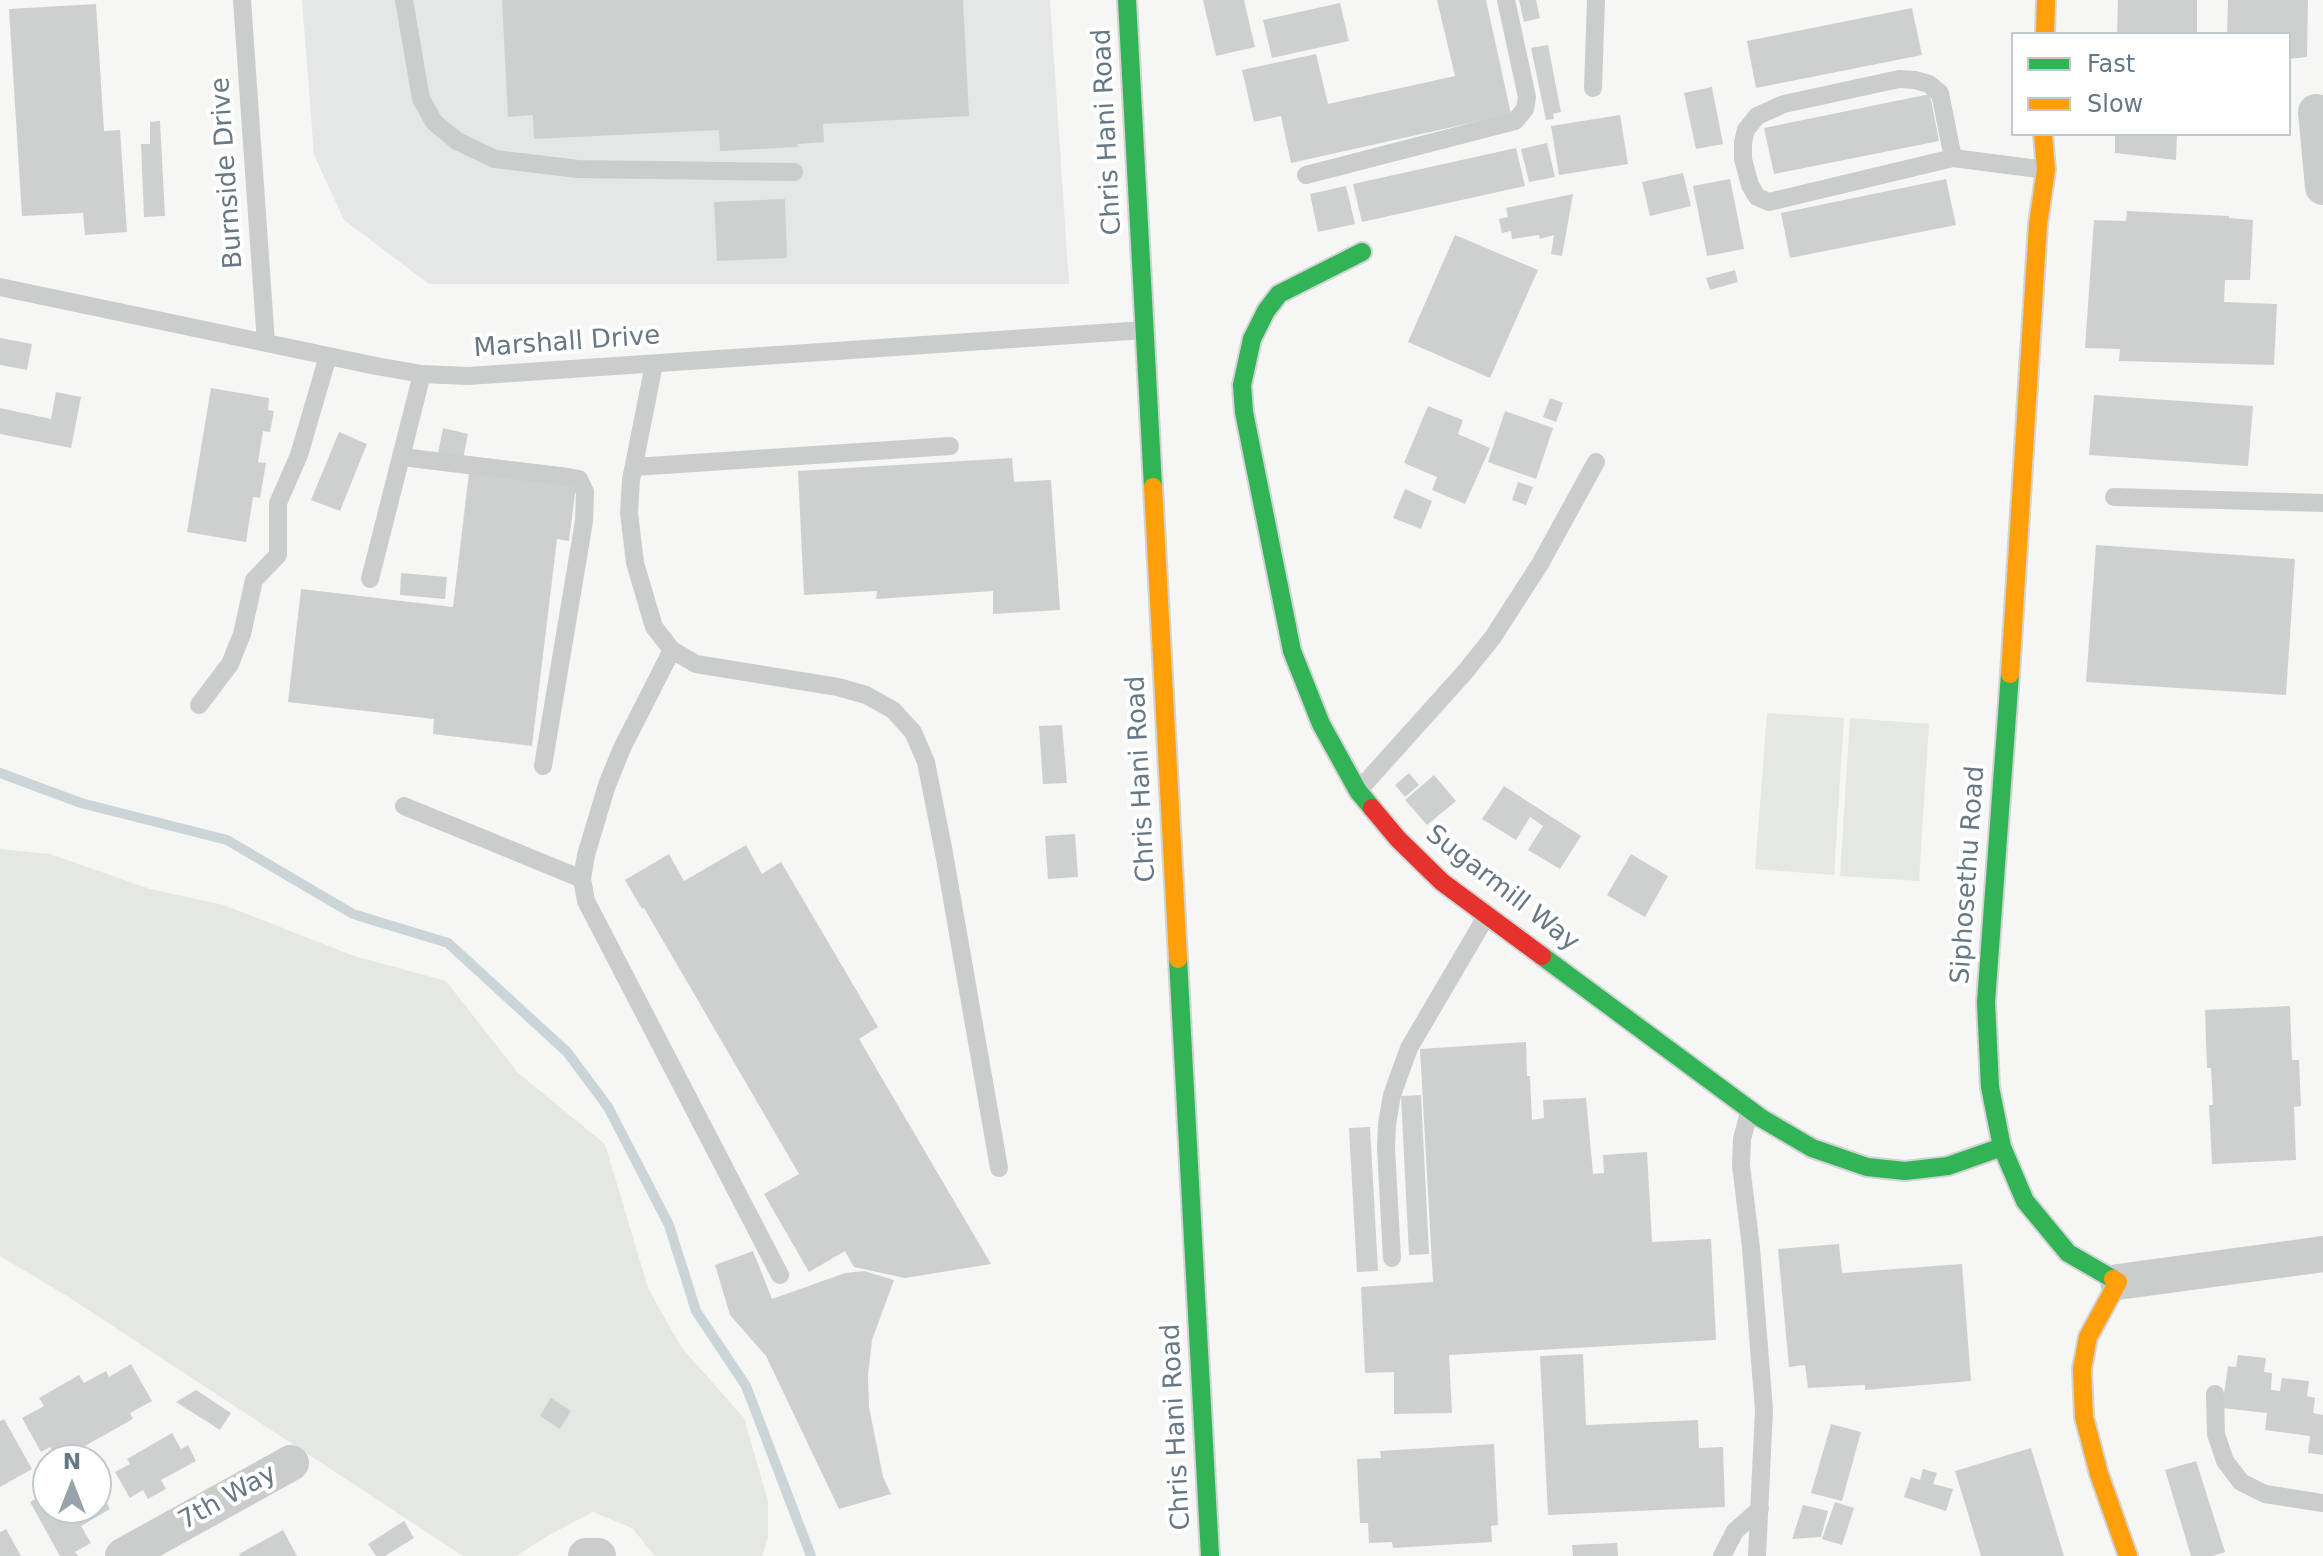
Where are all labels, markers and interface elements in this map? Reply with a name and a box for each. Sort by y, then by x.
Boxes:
street label: Chris Hani Road [1087,28,1129,236]
legend [2011,32,2291,136]
text: Fast [2087,50,2135,78]
street label: Burnside Drive [206,76,250,270]
text: Slow [2087,90,2143,118]
street label: Marshall Drive [473,321,661,365]
street label: Chris Hani Road [1121,675,1163,883]
street label: Siphosethu Road [1946,765,1992,985]
street label: Sugarmill Way [1419,819,1585,959]
street label: Chris Hani Road [1156,1323,1198,1531]
north arrow [32,1444,112,1524]
text: N [63,1449,81,1474]
street label: 7th Way [174,1458,282,1538]

